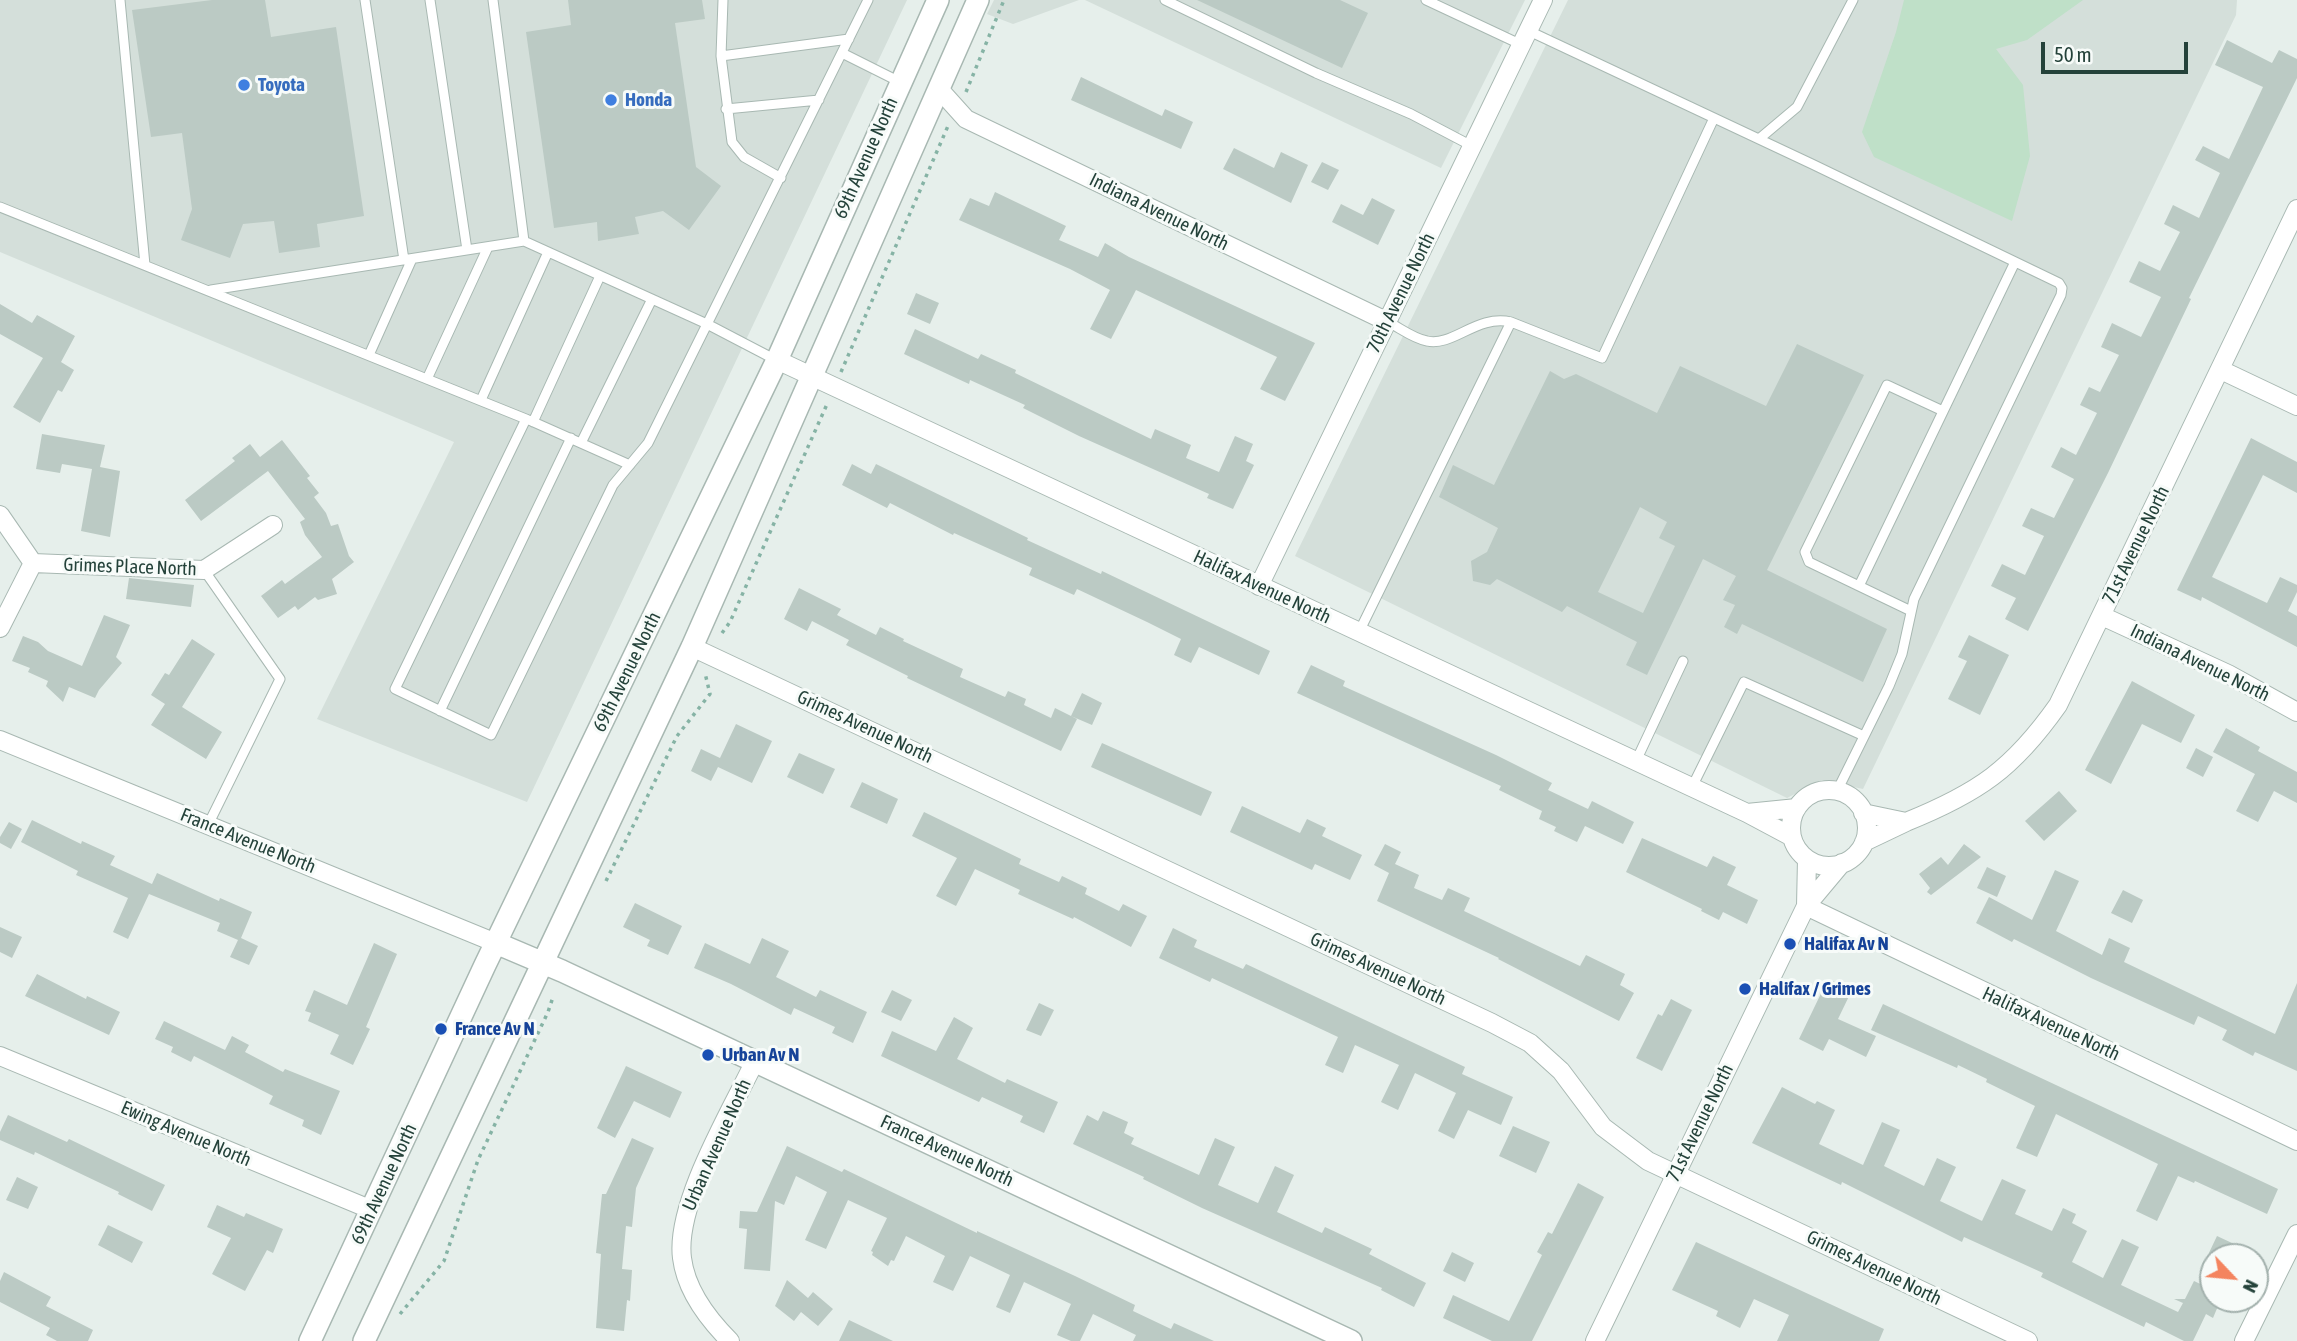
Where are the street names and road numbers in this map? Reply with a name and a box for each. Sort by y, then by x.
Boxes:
street label: 69th Avenue North [829,94,903,222]
street label: Indiana Avenue North [1086,168,1232,256]
street label: 70th Avenue North [1362,229,1440,357]
street label: 71st Avenue North [2098,482,2174,608]
street label: Halifax Avenue North [1190,545,1334,629]
street label: Grimes Place North [63,553,197,581]
street label: 69th Avenue North [588,608,666,736]
street label: Indiana Avenue North [2127,619,2273,707]
street label: Grimes Avenue North [794,686,936,768]
street label: France Avenue North [177,803,319,879]
street label: Grimes Avenue North [1307,928,1449,1010]
street label: Halifax Avenue North [1979,982,2123,1066]
street label: 71st Avenue North [1662,1060,1738,1186]
street label: Urban Avenue North [678,1076,756,1214]
street label: Ewing Avenue North [117,1096,255,1172]
street label: France Avenue North [877,1110,1017,1192]
street label: 69th Avenue North [346,1120,422,1248]
street label: Grimes Avenue North [1803,1226,1945,1310]

